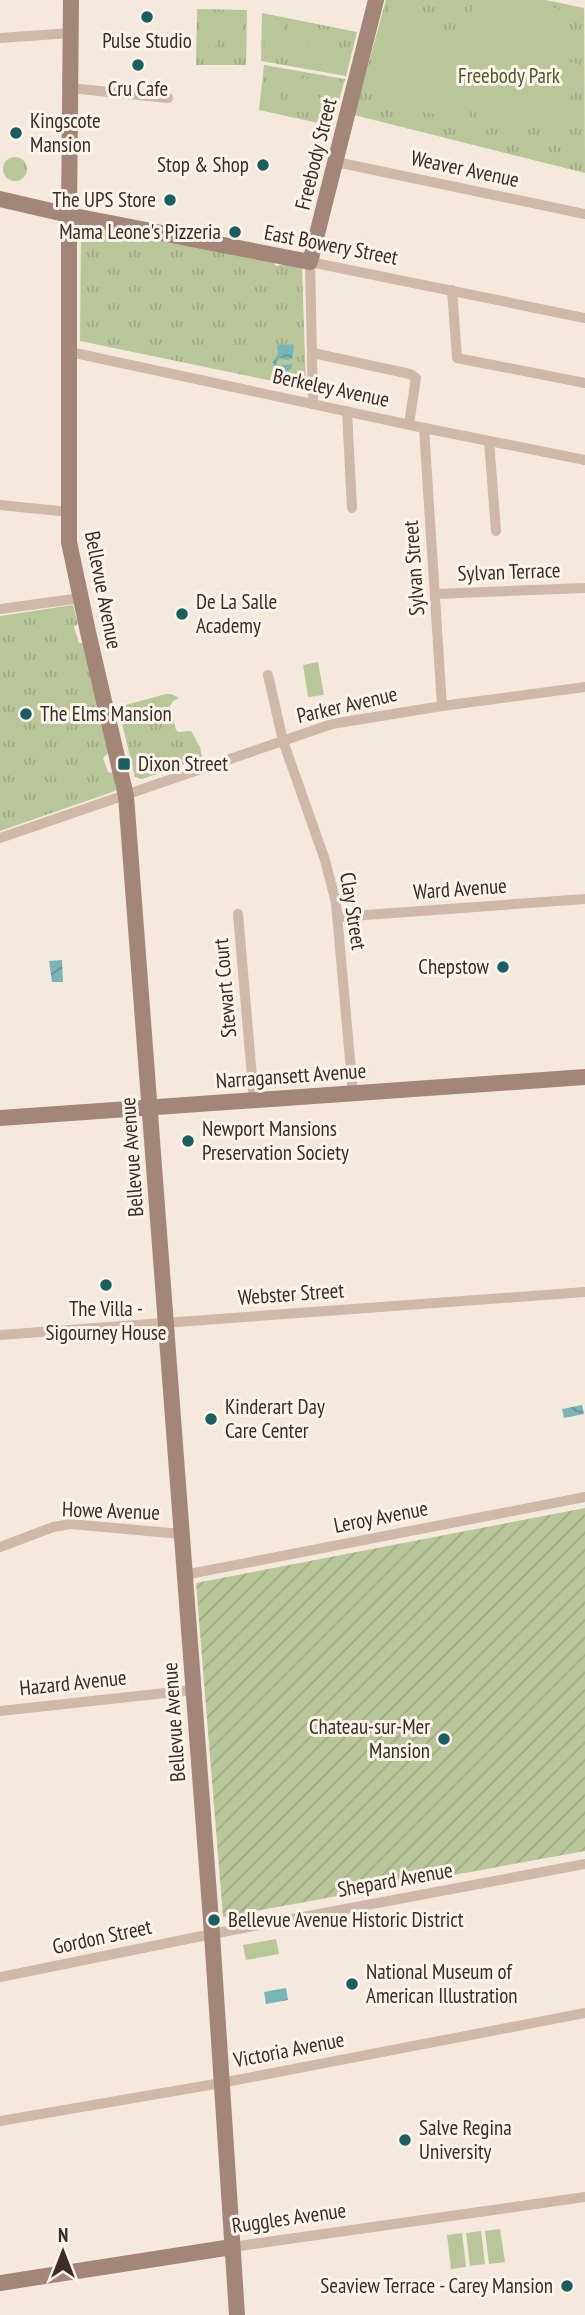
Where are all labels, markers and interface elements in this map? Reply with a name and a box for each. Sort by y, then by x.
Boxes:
marker: Pulse Studio [139,9,155,25]
place label: Pulse Studio [102,27,192,54]
marker: Cru Cafe [130,57,146,73]
park label: Freebody Park [458,62,560,89]
place label: Cru Cafe [108,75,168,102]
street label: Freebody Street [289,95,342,212]
place label: Kingscote Mansion [30,107,101,158]
marker: Kingscote Mansion [8,125,24,141]
street label: Weaver Avenue [408,144,522,193]
place label: Stop & Shop [157,151,249,178]
marker: Stop & Shop [255,157,271,173]
place label: The UPS Store [52,186,156,213]
marker: The UPS Store [162,192,178,208]
place label: Mama Leone's Pizzeria [59,218,221,245]
street label: East Bowery Street [262,218,400,271]
marker: Mama Leone's Pizzeria [227,224,243,240]
street label: Berkeley Avenue [270,362,392,413]
street label: Sylvan Street [397,519,430,617]
street label: Bellevue Avenue [79,529,128,651]
street label: Sylvan Terrace [457,556,561,587]
place label: De La Salle Academy [196,588,277,639]
marker: De La Salle Academy [174,606,190,622]
street label: Parker Avenue [294,680,400,729]
place label: The Elms Mansion [40,700,172,727]
marker: The Elms Mansion [18,706,34,722]
place label: Dixon Street [138,750,228,777]
marker: Dixon Street [116,756,132,772]
street label: Clay Street [334,870,373,952]
street label: Ward Avenue [412,872,508,905]
street label: Stewart Court [207,937,242,1039]
place label: Chepstow [418,953,490,980]
marker: Chepstow [495,959,511,975]
street label: Narragansett Avenue [215,1057,367,1094]
street label: Bellevue Avenue [114,1096,149,1218]
place label: Newport Mansions Preservation Society [202,1115,349,1166]
marker: Newport Mansions Preservation Society [180,1133,196,1149]
street label: Webster Street [237,1276,345,1311]
marker: The Villa - Sigourney House [98,1277,114,1293]
place label: The Villa - Sigourney House [45,1295,167,1346]
place label: Kinderart Day Care Center [225,1393,325,1444]
marker: Kinderart Day Care Center [203,1411,219,1427]
street label: Leroy Avenue [332,1494,430,1539]
street label: Howe Avenue [62,1495,160,1526]
street label: Bellevue Avenue [156,1661,191,1783]
street label: Hazard Avenue [18,1663,128,1702]
place label: Chateau-sur-Mer Mansion [309,1713,430,1764]
marker: Chateau-sur-Mer Mansion [436,1731,452,1747]
street label: Shepard Avenue [335,1856,455,1903]
place label: Bellevue Avenue Historic District [228,1906,464,1933]
marker: Bellevue Avenue Historic District [206,1912,222,1928]
street label: Gordon Street [50,1913,154,1960]
place label: National Museum of American Illustration [366,1958,518,2009]
marker: National Museum of American Illustration [344,1976,360,1992]
street label: Victoria Avenue [230,2026,347,2074]
place label: Salve Regina University [419,2114,512,2165]
marker: Salve Regina University [397,2132,413,2148]
street label: Ruggles Avenue [230,2196,348,2239]
north arrow [28,2217,98,2287]
text: N [58,2223,68,2247]
place label: Seaview Terrace - Carey Mansion [320,2272,553,2299]
marker: Seaview Terrace - Carey Mansion [559,2278,575,2294]

